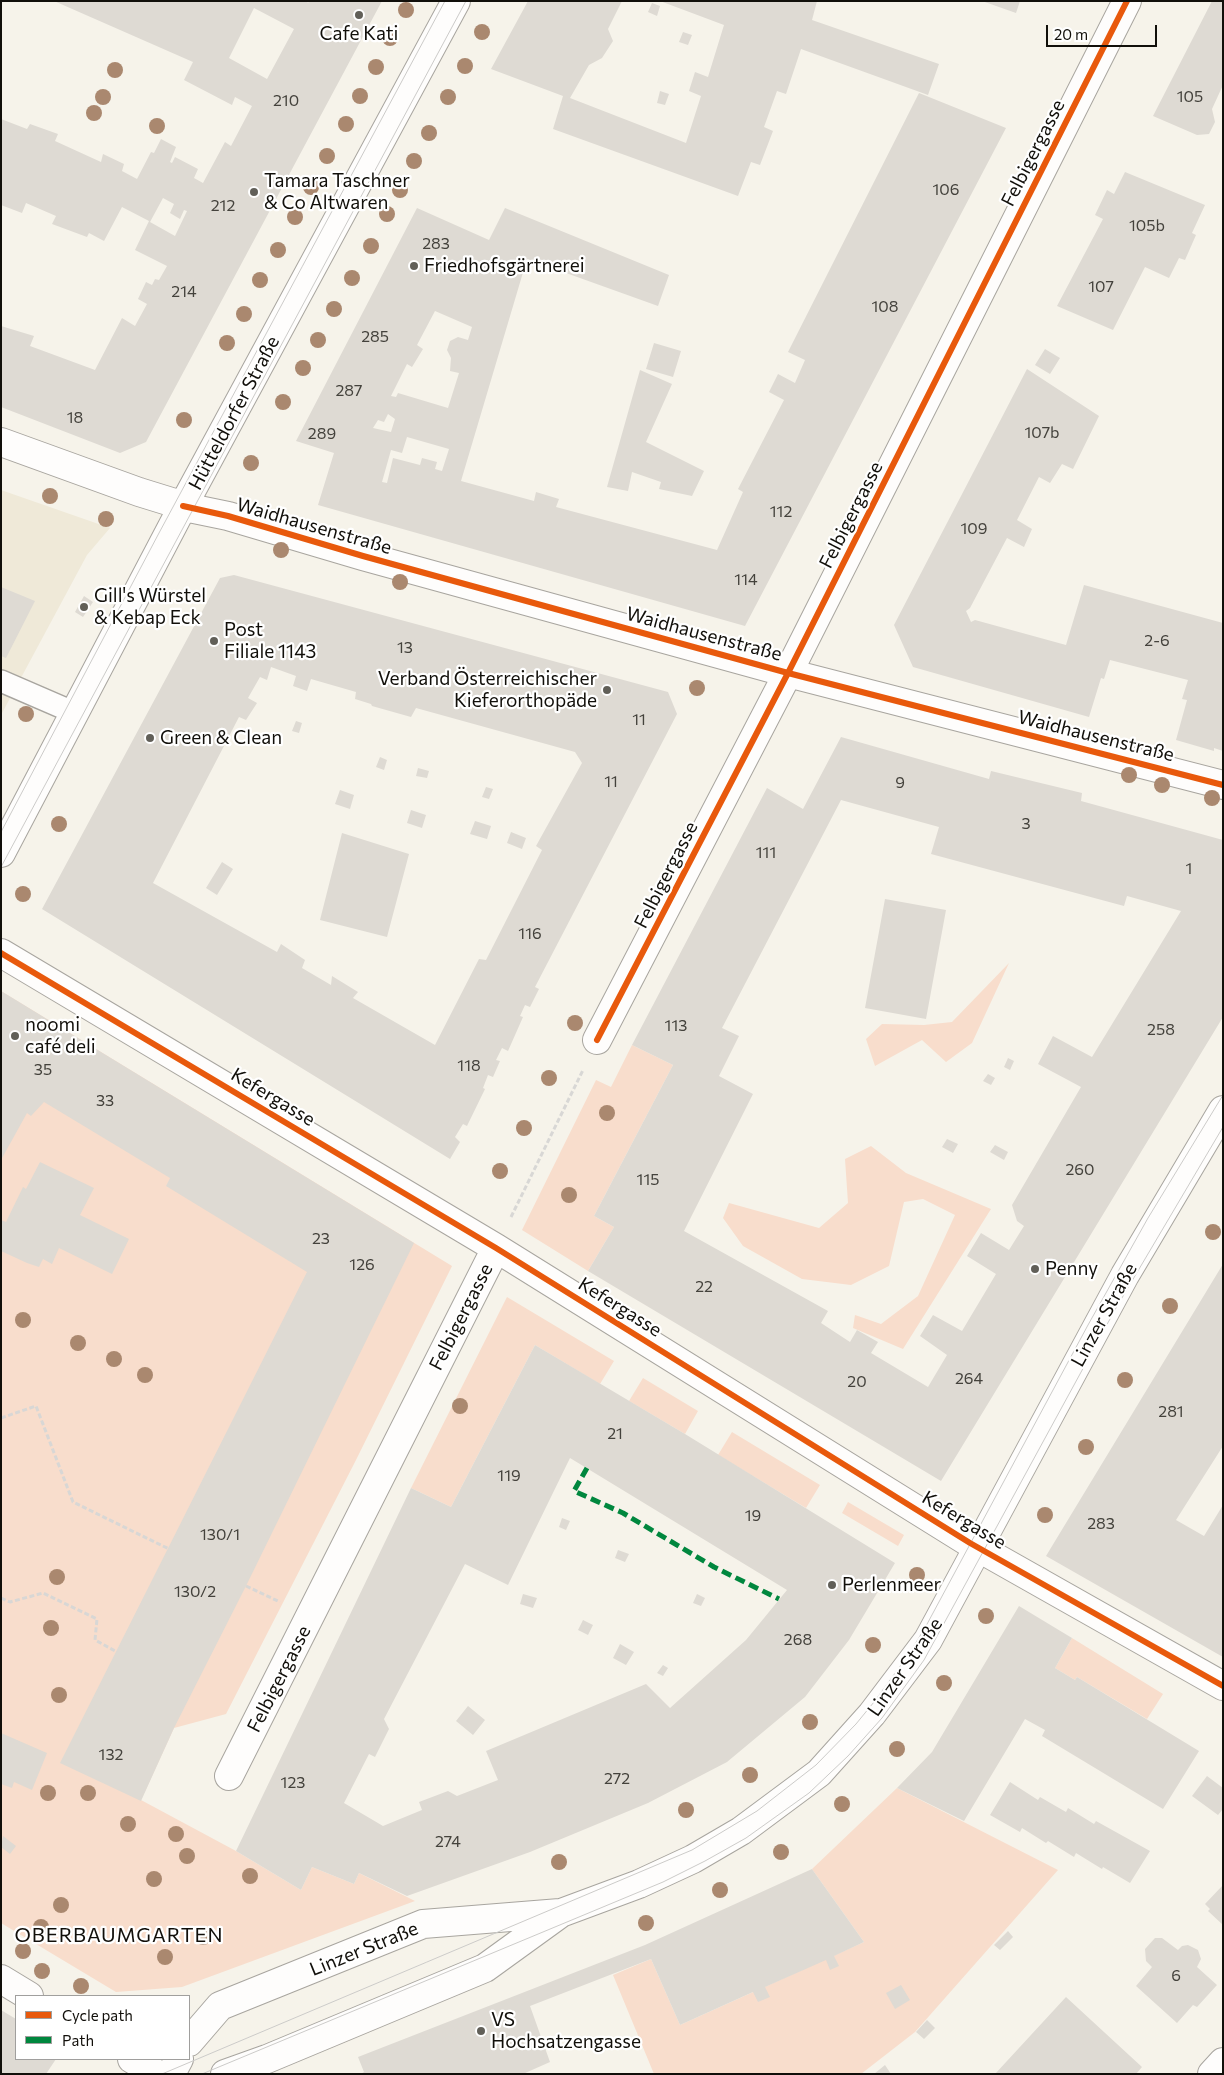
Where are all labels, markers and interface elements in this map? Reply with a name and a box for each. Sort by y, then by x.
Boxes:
marker: Cafe Kati [353,9,365,21]
scale bar [1049,15,1160,47]
place label: Cafe Kati [319,23,399,45]
text: 20 m [1054,25,1088,43]
house number: 105 [1177,87,1203,107]
house number: 210 [273,91,299,111]
street label: Felbigergasse [996,96,1070,210]
place label: Tamara Taschner & Co Altwaren [264,170,410,214]
house number: 106 [933,180,959,200]
marker: Tamara Taschner & Co Altwaren [248,186,260,198]
house number: 212 [211,196,235,216]
house number: 105b [1129,216,1165,236]
house number: 283 [422,234,450,254]
place label: Friedhofsgärtnerei [424,255,585,277]
marker: Friedhofsgärtnerei [408,260,420,272]
house number: 107 [1088,277,1114,297]
house number: 214 [171,282,197,302]
house number: 108 [872,297,898,317]
house number: 285 [361,327,389,347]
street label: Hütteldorfer Straße [184,332,284,494]
house number: 287 [336,381,362,401]
house number: 18 [67,408,83,428]
house number: 107b [1024,423,1060,443]
house number: 289 [308,424,336,444]
street label: Felbigergasse [814,458,888,572]
street label: Waidhausenstraße [234,493,394,559]
house number: 112 [770,502,792,522]
house number: 109 [961,519,987,539]
house number: 114 [734,570,758,590]
place label: Gill's Würstel & Kebap Eck [94,585,206,629]
marker: Gill's Würstel & Kebap Eck [78,601,90,613]
street label: Waidhausenstraße [624,602,784,666]
place label: Post Filiale 1143 [224,619,316,663]
house number: 2-6 [1144,631,1170,651]
marker: Post Filiale 1143 [208,635,220,647]
house number: 13 [397,638,413,658]
place label: Verband Österreichischer Kieferorthopäde [378,668,597,712]
marker: Verband Österreichischer Kieferorthopäde [601,684,613,696]
street label: Waidhausenstraße [1015,706,1177,766]
house number: 11 [632,710,646,730]
place label: Green & Clean [160,727,282,749]
marker: Green & Clean [144,732,156,744]
house number: 11 [604,772,618,792]
house number: 9 [895,773,905,793]
house number: 3 [1021,814,1031,834]
street label: Felbigergasse [629,818,703,932]
house number: 111 [756,843,776,863]
house number: 1 [1186,859,1192,879]
house number: 116 [518,924,542,944]
place label: noomi café deli [25,1014,96,1058]
house number: 113 [665,1016,687,1036]
house number: 258 [1147,1020,1175,1040]
marker: noomi café deli [9,1030,21,1042]
house number: 118 [457,1056,481,1076]
house number: 35 [34,1060,52,1080]
street label: Kefergasse [227,1063,319,1131]
house number: 33 [96,1091,114,1111]
house number: 260 [1066,1160,1094,1180]
house number: 115 [637,1170,659,1190]
house number: 23 [312,1229,330,1249]
house number: 126 [349,1255,375,1275]
place label: Penny [1045,1258,1098,1280]
street label: Linzer Straße [1066,1259,1142,1371]
street label: Felbigergasse [424,1260,498,1374]
marker: Penny [1029,1263,1041,1275]
street label: Kefergasse [574,1272,666,1342]
house number: 22 [695,1277,713,1297]
house number: 264 [955,1369,983,1389]
house number: 20 [847,1372,867,1392]
house number: 281 [1158,1402,1184,1422]
house number: 21 [607,1424,623,1444]
house number: 119 [497,1466,521,1486]
street label: Kefergasse [918,1486,1010,1554]
house number: 19 [745,1506,761,1526]
house number: 283 [1087,1514,1115,1534]
house number: 130/1 [200,1525,240,1545]
place label: Perlenmeer [842,1574,941,1596]
marker: Perlenmeer [826,1579,838,1591]
house number: 130/2 [174,1582,216,1602]
street label: Linzer Straße [863,1613,947,1721]
street label: Felbigergasse [242,1622,316,1736]
house number: 268 [784,1630,812,1650]
house number: 132 [99,1745,123,1765]
house number: 272 [604,1769,630,1789]
house number: 123 [281,1773,305,1793]
house number: 274 [435,1832,461,1852]
street label: Linzer Straße [306,1917,422,1981]
district label: OBERBAUMGARTEN [13,1923,225,1947]
house number: 6 [1171,1966,1181,1986]
legend [15,1995,190,2060]
text: Cycle path [62,2006,133,2024]
place label: VS Hochsatzengasse [491,2009,641,2053]
marker: VS Hochsatzengasse [475,2025,487,2037]
text: Path [62,2031,94,2049]

